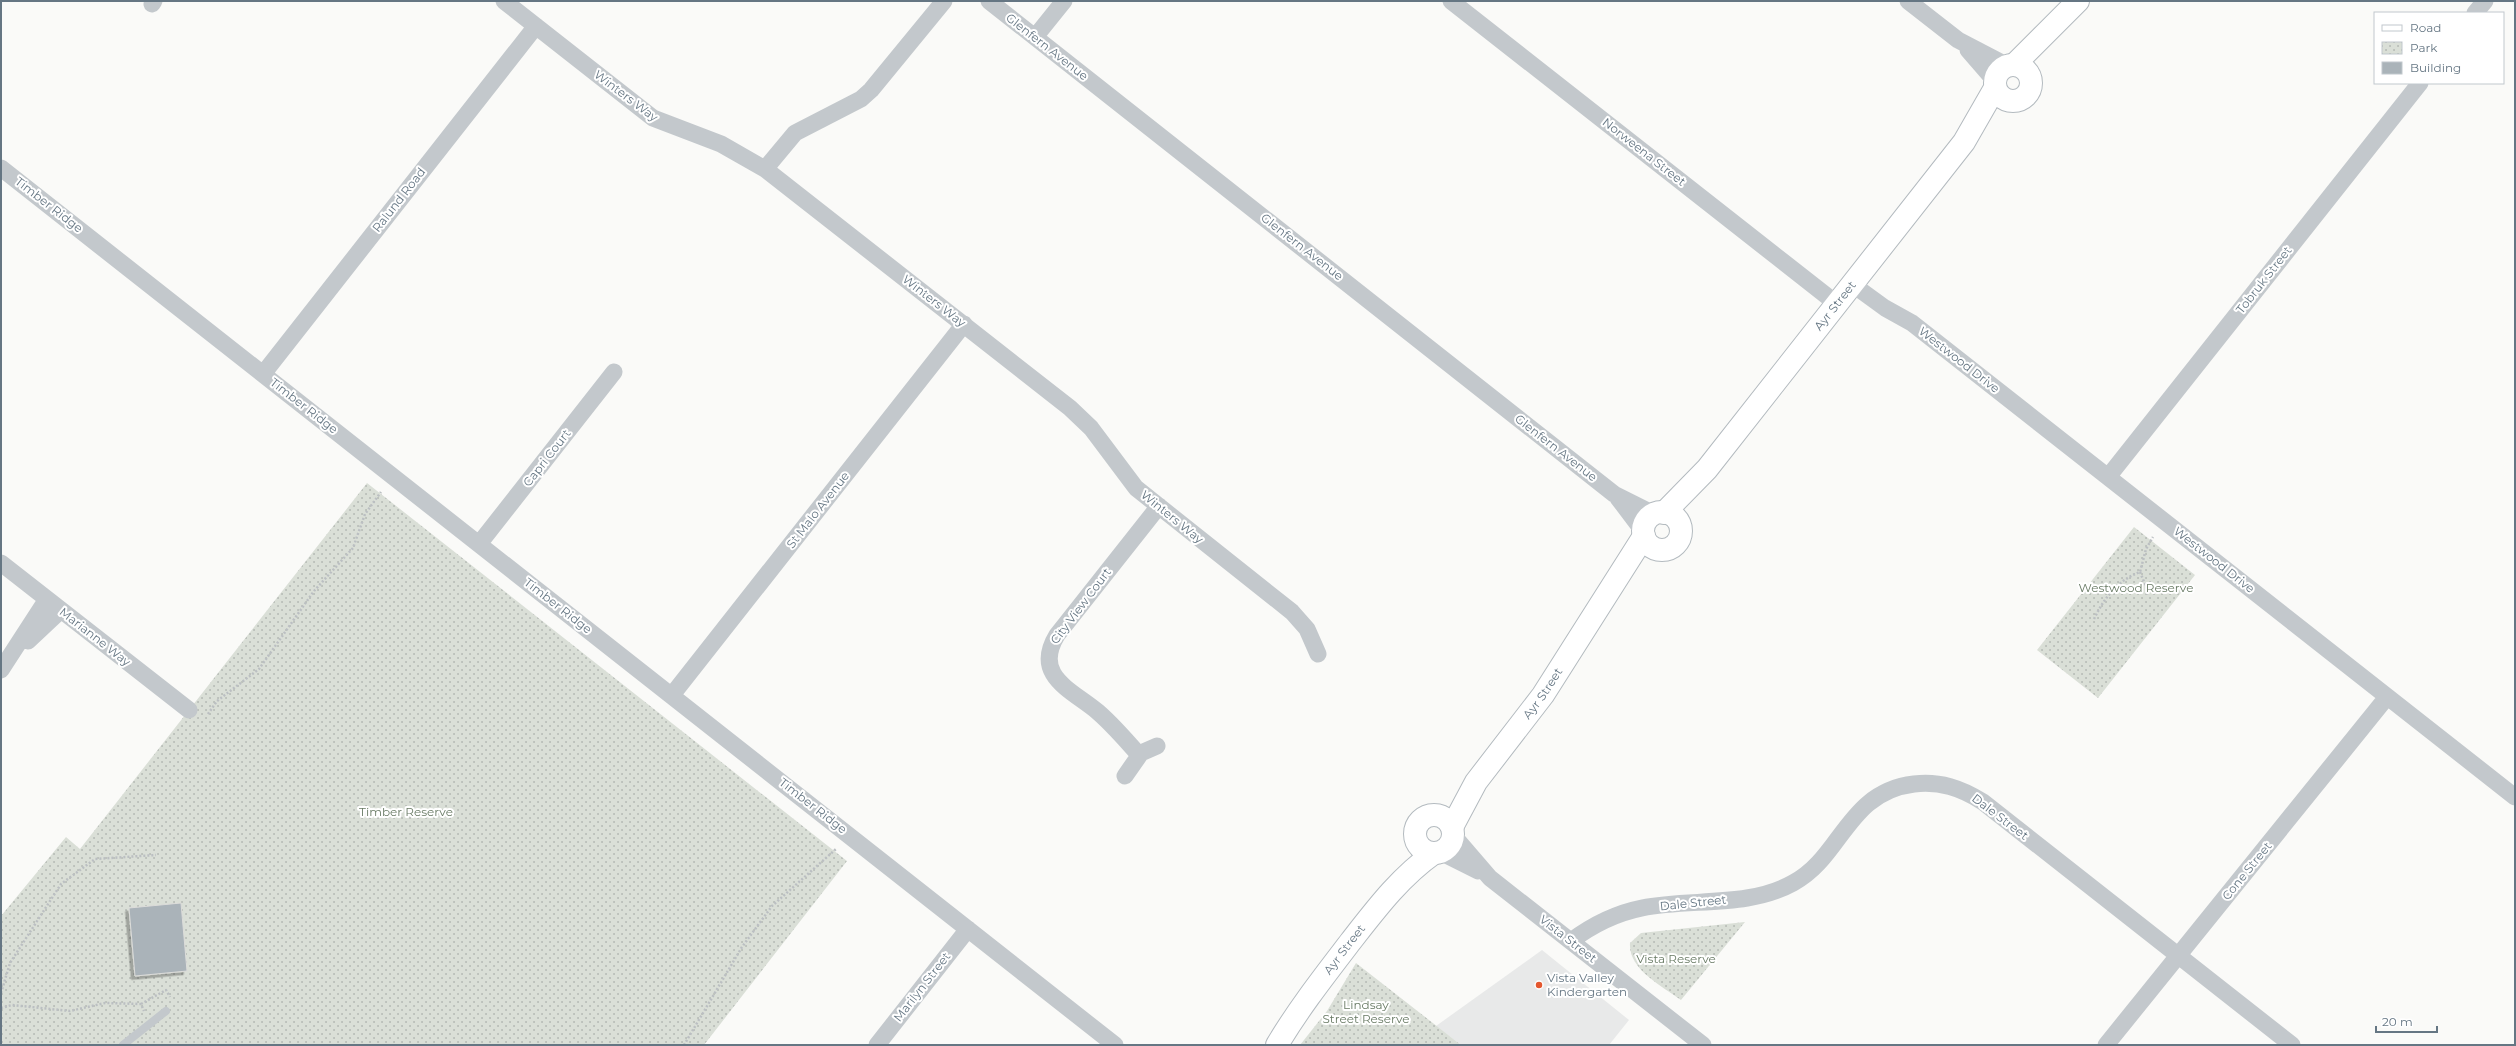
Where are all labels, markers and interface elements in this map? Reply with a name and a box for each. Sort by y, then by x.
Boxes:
street label: Glenfern Avenue [1003,10,1091,83]
legend [2374,12,2504,84]
text: Road [2410,20,2441,35]
text: Park [2410,40,2438,55]
text: Building [2410,60,2461,75]
street label: Winters Way [591,67,662,125]
street label: Norweena Street [1600,114,1689,189]
street label: Ralund Road [369,164,428,235]
street label: Timber Ridge [12,174,86,236]
street label: Glenfern Avenue [1258,210,1346,283]
street label: Tobruk Street [2233,243,2295,316]
street label: Winters Way [900,271,969,330]
street label: Ayr Street [1811,278,1859,333]
street label: Westwood Drive [1916,323,2003,396]
street label: Timber Ridge [267,375,341,437]
street label: Glenfern Avenue [1512,411,1600,484]
street label: Capri Court [520,426,574,489]
street label: St Malo Avenue [783,468,852,551]
street label: Winters Way [1138,487,1207,547]
street label: Westwood Drive [2171,523,2258,596]
street label: City View Court [1047,564,1114,647]
street label: Timber Ridge [521,575,595,637]
park label: Westwood Reserve [2079,580,2193,595]
street label: Marianne Way [57,604,134,669]
street label: Ayr Street [1519,665,1565,722]
street label: Timber Ridge [776,775,850,837]
street label: Dale Street [1969,790,2032,843]
park label: Timber Reserve [359,804,453,819]
street label: Cone Street [2219,838,2275,903]
street label: Dale Street [1659,892,1727,913]
street label: Vista Street [1537,912,1600,966]
street label: Ayr Street [1320,921,1368,977]
street label: Marilyn Street [890,949,953,1024]
park label: Vista Reserve [1636,951,1716,966]
place label: Vista Valley Kindergarten [1547,970,1627,999]
marker: Vista Valley Kindergarten [1534,980,1544,990]
park label: Lindsay Street Reserve [1322,997,1410,1026]
scale bar [2376,1008,2437,1034]
text: 20 m [2382,1014,2413,1029]

